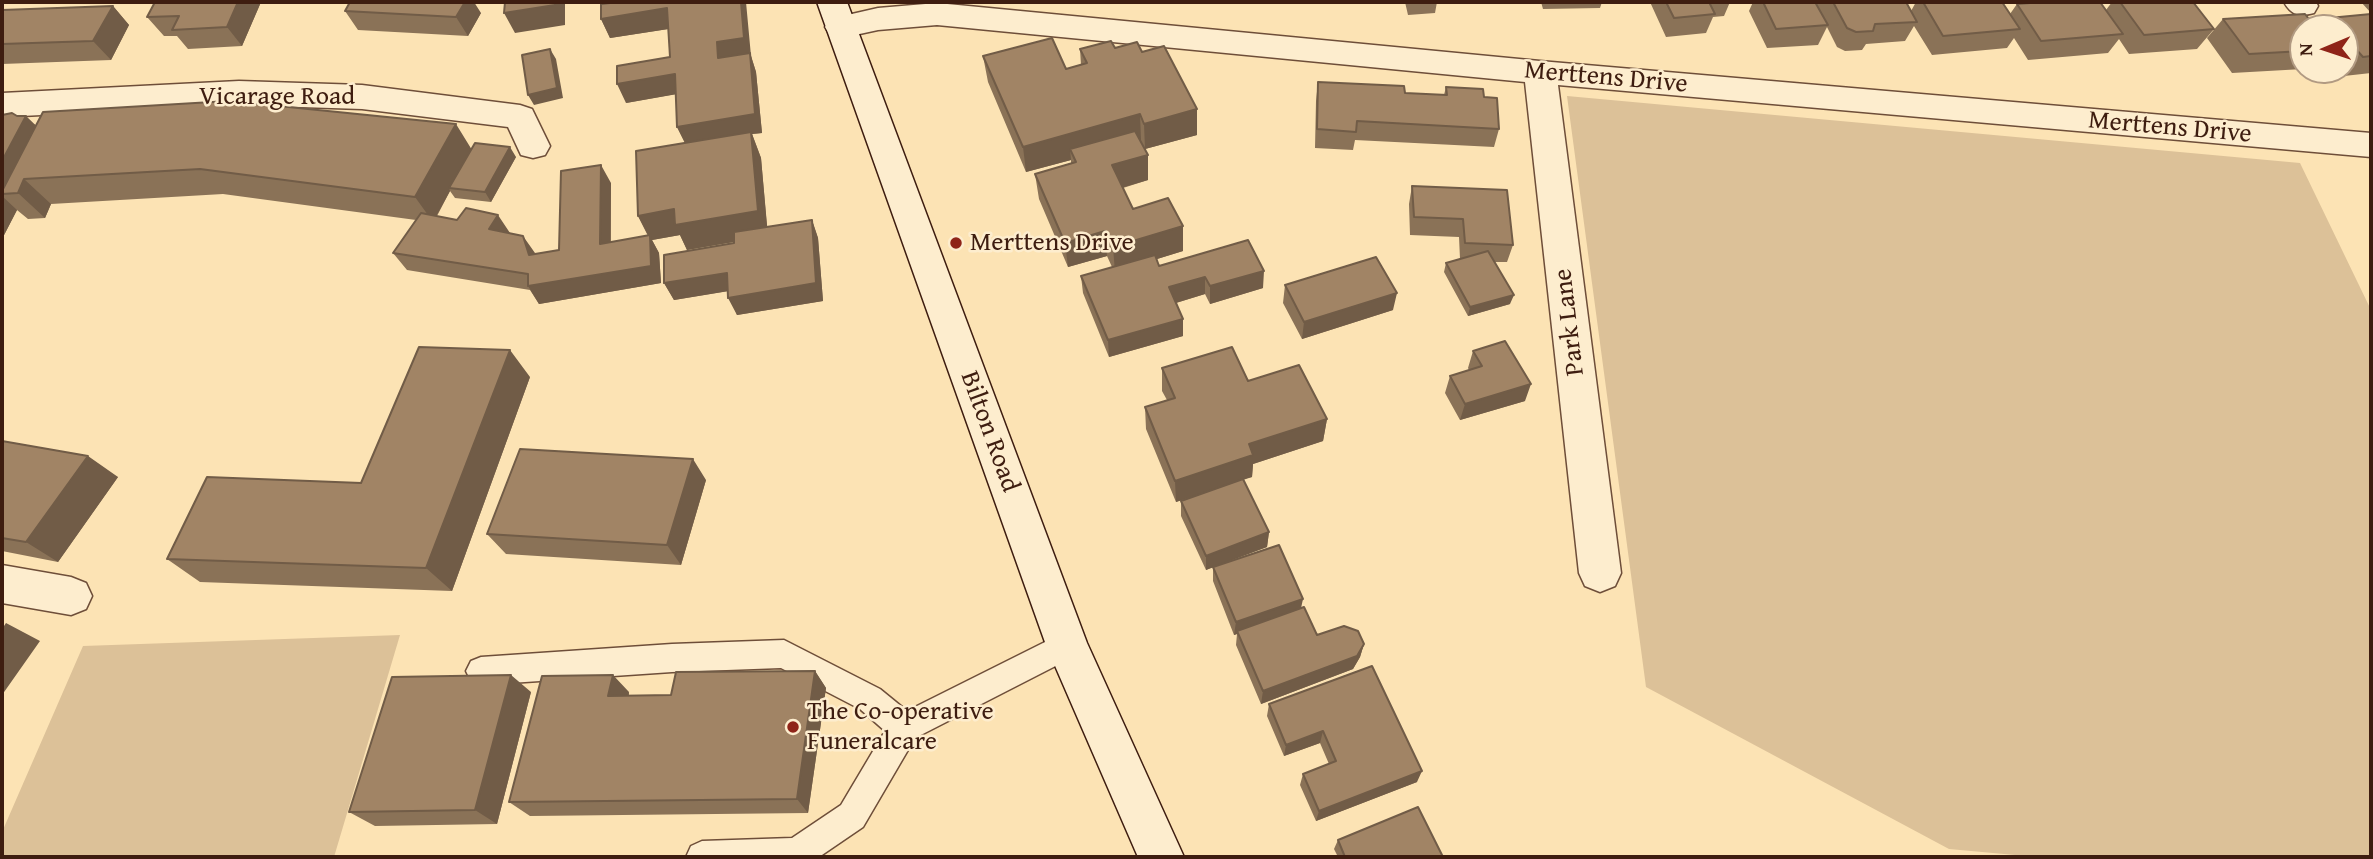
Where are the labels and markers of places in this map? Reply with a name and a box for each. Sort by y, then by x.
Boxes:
place label: Merttens Drive [970,227,1134,259]
marker: Merttens Drive [948,235,964,251]
place label: The Co-operative Funeralcare [807,696,994,758]
marker: The Co-operative Funeralcare [785,719,801,735]

